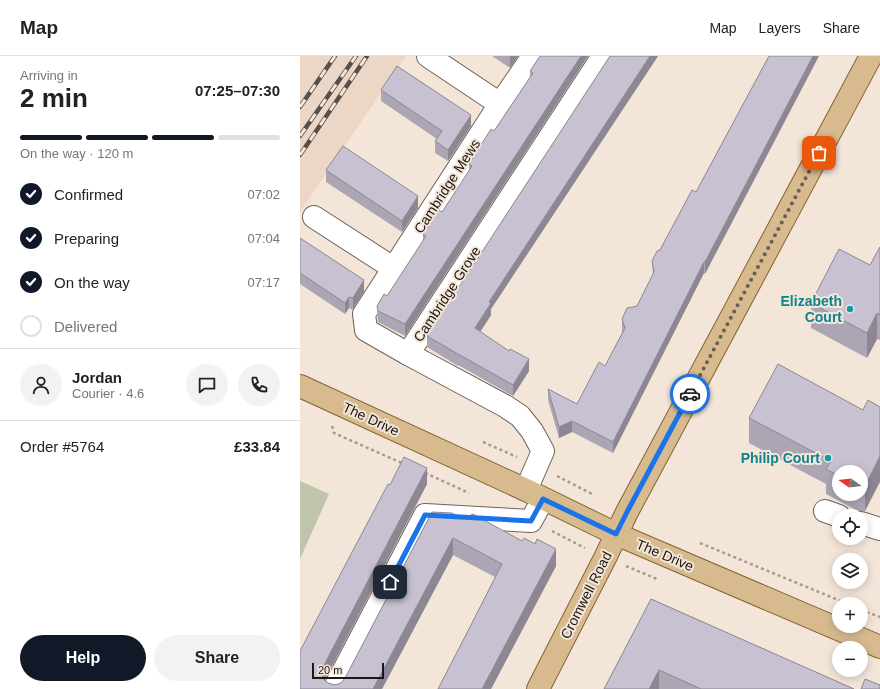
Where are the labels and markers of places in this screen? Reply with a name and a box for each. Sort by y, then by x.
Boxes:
pin [802,136,836,170]
place label: Elizabeth Court [781,293,842,325]
marker: Elizabeth Court [845,304,855,314]
place label: Philip Court [741,450,820,466]
marker: Philip Court [823,453,833,463]
pin [373,565,407,599]

